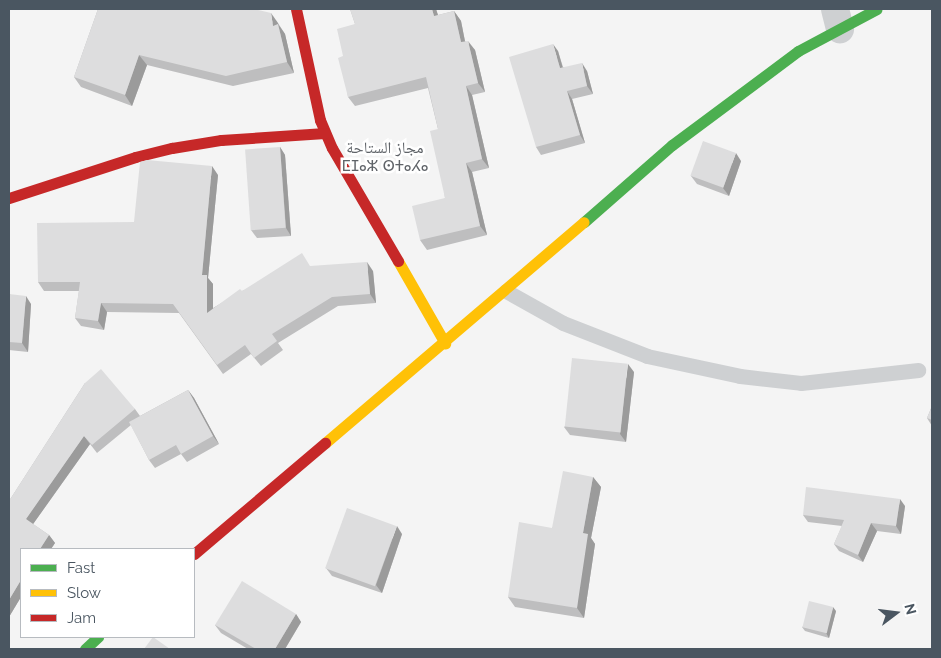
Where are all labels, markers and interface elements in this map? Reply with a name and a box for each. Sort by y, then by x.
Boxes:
district label: مجاز الستاحة ⵎⵊⴰⵣ ⵙⵜⴰⵃⴰ [342,138,428,176]
legend [20,548,195,638]
text: Fast [67,559,95,577]
text: Slow [67,584,101,602]
north arrow [871,588,921,638]
text: N [901,602,920,616]
text: Jam [67,609,96,627]

